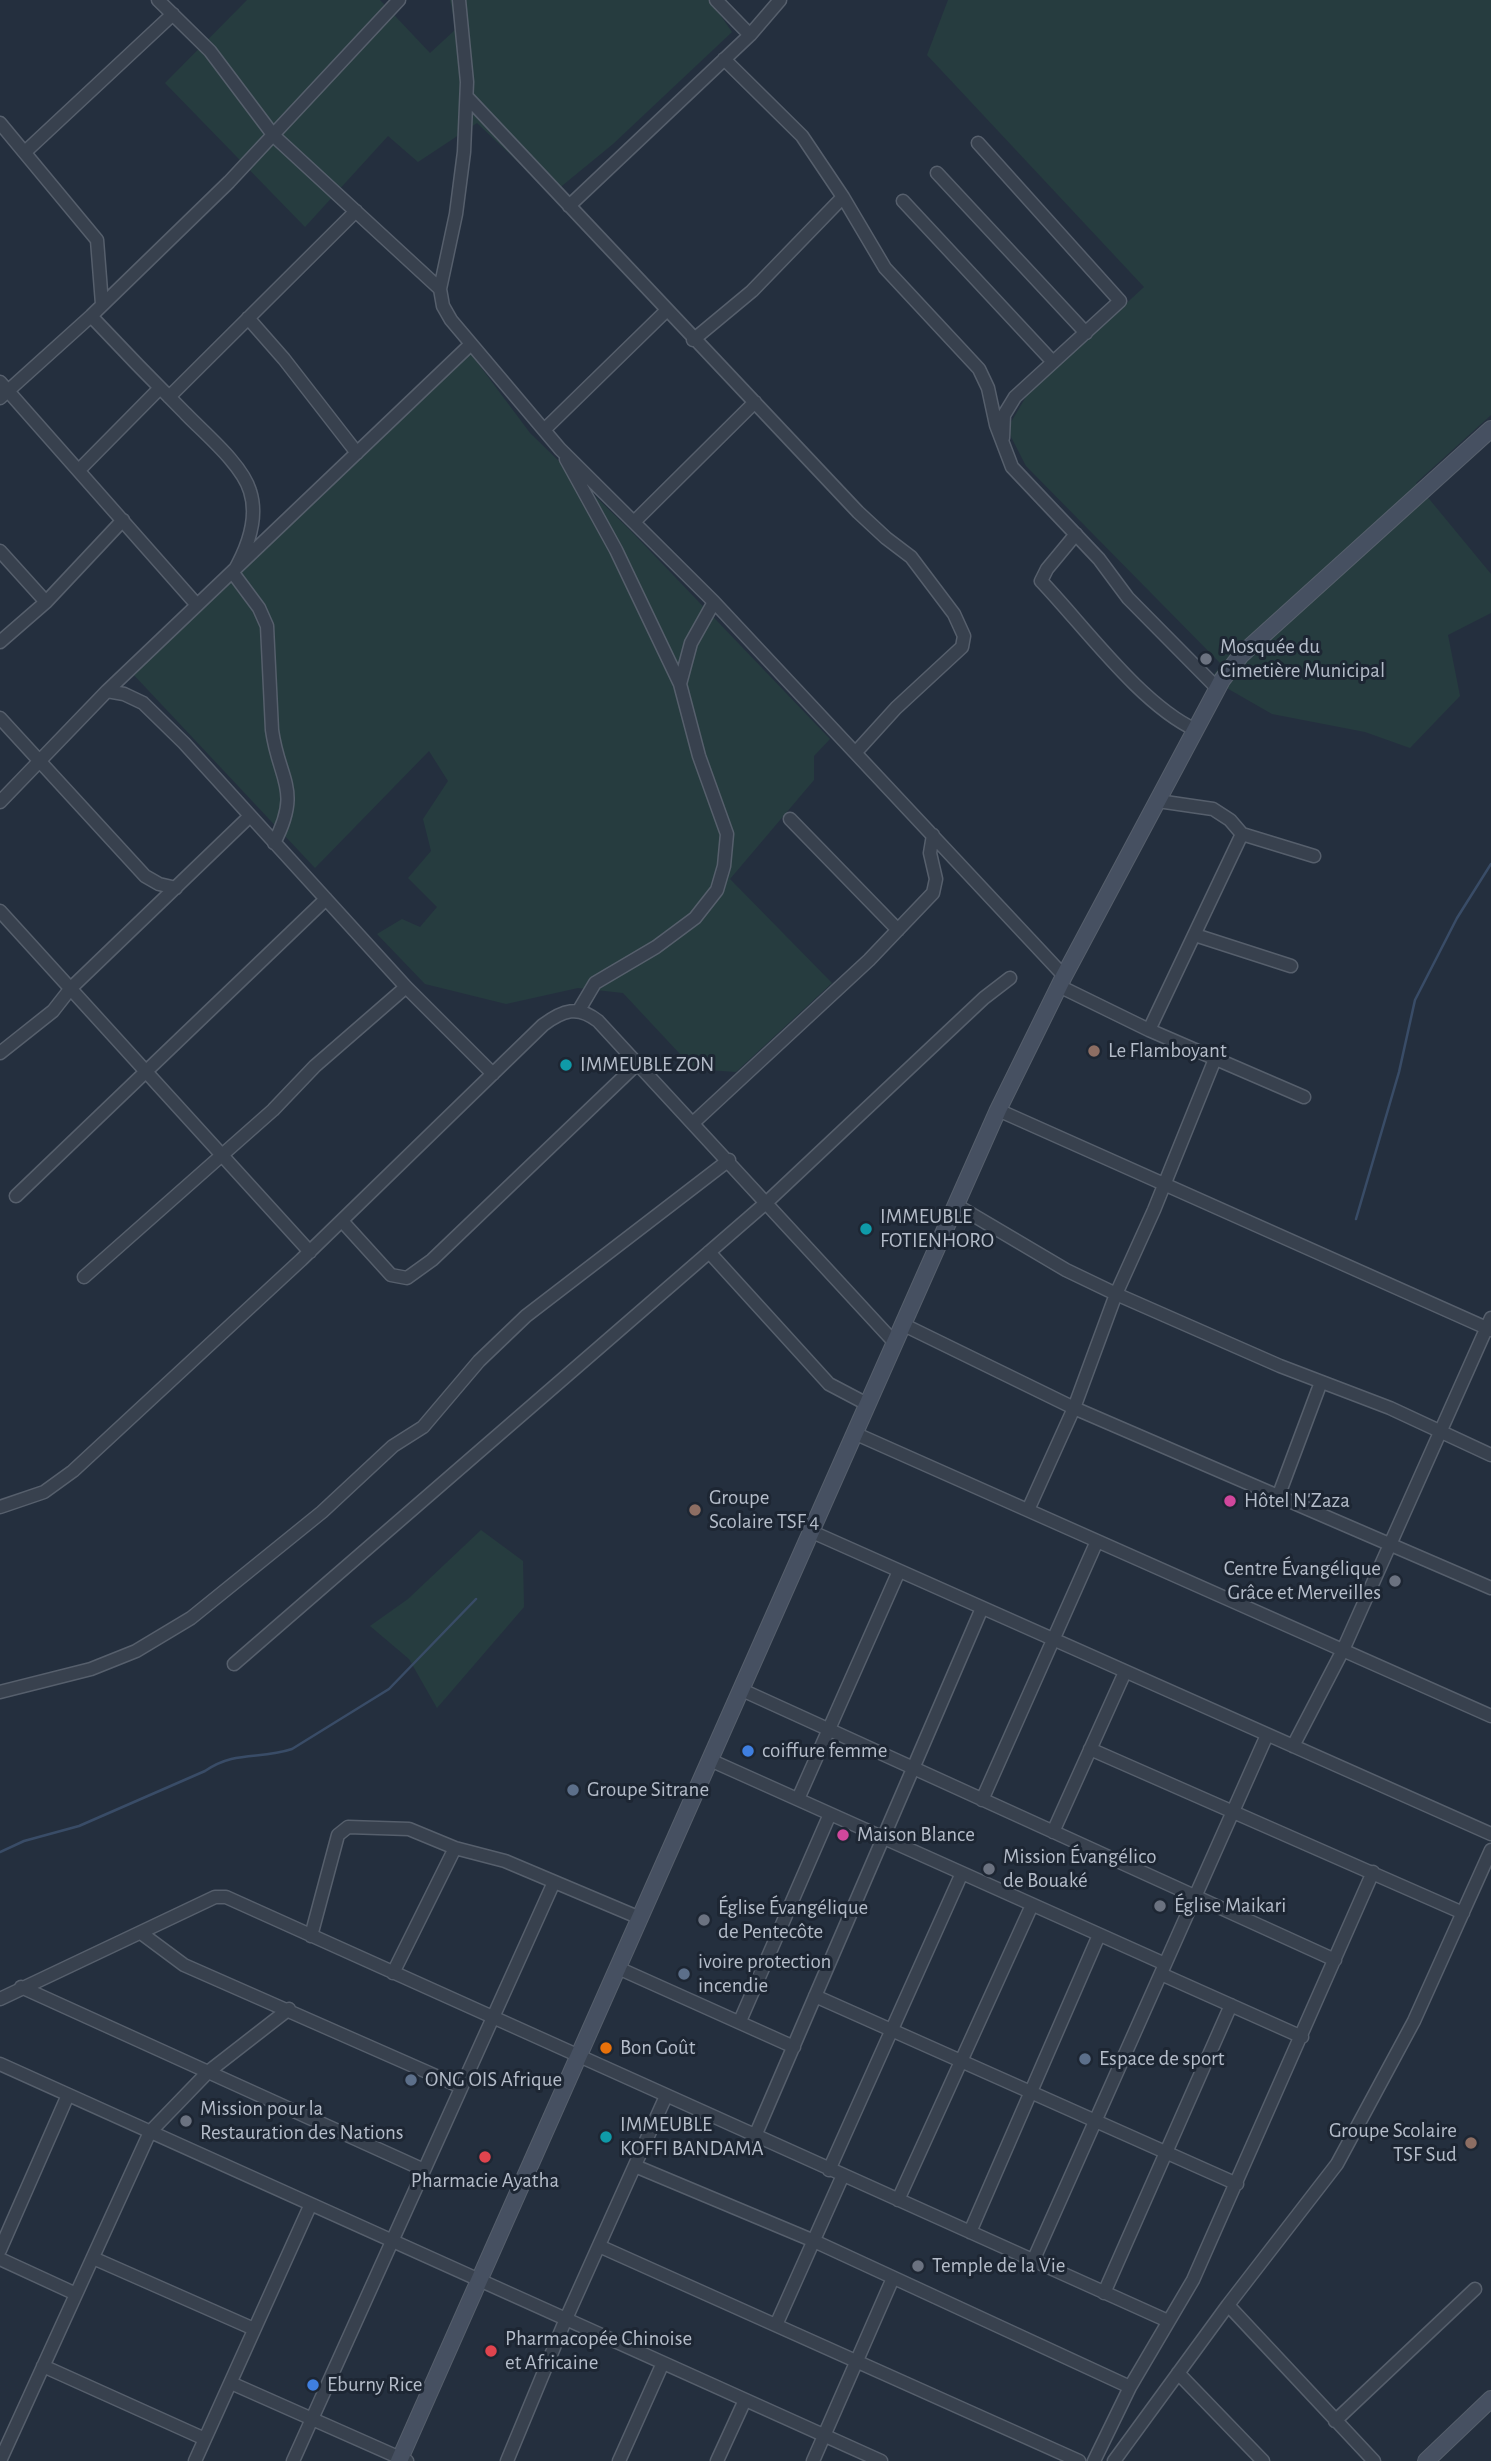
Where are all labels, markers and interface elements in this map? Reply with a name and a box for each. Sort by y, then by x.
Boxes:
place label: Mosquée du Cimetière Municipal [1220,634,1385,684]
marker: Mosquée du Cimetière Municipal [1198,651,1214,667]
place label: Le Flamboyant [1108,1038,1227,1064]
marker: Le Flamboyant [1086,1043,1102,1059]
place label: IMMEUBLE ZON [580,1052,714,1078]
marker: IMMEUBLE ZON [558,1057,574,1073]
place label: IMMEUBLE FOTIENHORO [880,1204,994,1254]
marker: IMMEUBLE FOTIENHORO [858,1221,874,1237]
place label: Groupe Scolaire TSF 4 [709,1485,819,1535]
place label: Hôtel N'Zaza [1244,1488,1350,1514]
marker: Hôtel N'Zaza [1222,1493,1238,1509]
marker: Groupe Scolaire TSF 4 [687,1502,703,1518]
place label: Centre Évangélique Grâce et Merveilles [1224,1556,1381,1606]
marker: Centre Évangélique Grâce et Merveilles [1387,1573,1403,1589]
place label: coiffure femme [762,1738,887,1764]
marker: coiffure femme [740,1743,756,1759]
place label: Groupe Sitrane [587,1777,709,1803]
marker: Groupe Sitrane [565,1782,581,1798]
place label: Maison Blance [857,1822,975,1848]
marker: Maison Blance [835,1827,851,1843]
place label: Mission Évangélico de Bouaké [1003,1844,1157,1894]
marker: Mission Évangélico de Bouaké [981,1861,997,1877]
place label: Église Maikari [1174,1893,1286,1919]
place label: Église Évangélique de Pentecôte [718,1895,868,1945]
marker: Église Maikari [1152,1898,1168,1914]
marker: Église Évangélique de Pentecôte [696,1912,712,1928]
place label: ivoire protection incendie [698,1949,831,1999]
marker: ivoire protection incendie [676,1966,692,1982]
place label: Bon Goût [620,2035,695,2061]
marker: Bon Goût [598,2040,614,2056]
place label: Espace de sport [1099,2046,1225,2072]
marker: Espace de sport [1077,2051,1093,2067]
place label: ONG OIS Afrique [425,2067,562,2093]
marker: ONG OIS Afrique [403,2072,419,2088]
place label: Mission pour la Restauration des Nations [200,2096,404,2146]
place label: IMMEUBLE KOFFI BANDAMA [620,2112,764,2162]
marker: Mission pour la Restauration des Nations [178,2113,194,2129]
place label: Groupe Scolaire TSF Sud [1329,2118,1457,2168]
marker: IMMEUBLE KOFFI BANDAMA [598,2129,614,2145]
marker: Groupe Scolaire TSF Sud [1463,2135,1479,2151]
marker: Pharmacie Ayatha [477,2149,493,2165]
place label: Pharmacie Ayatha [411,2168,559,2194]
place label: Temple de la Vie [932,2253,1065,2279]
marker: Temple de la Vie [910,2258,926,2274]
place label: Pharmacopée Chinoise et Africaine [505,2326,692,2376]
marker: Pharmacopée Chinoise et Africaine [483,2343,499,2359]
place label: Eburny Rice [327,2372,423,2398]
marker: Eburny Rice [305,2377,321,2393]

